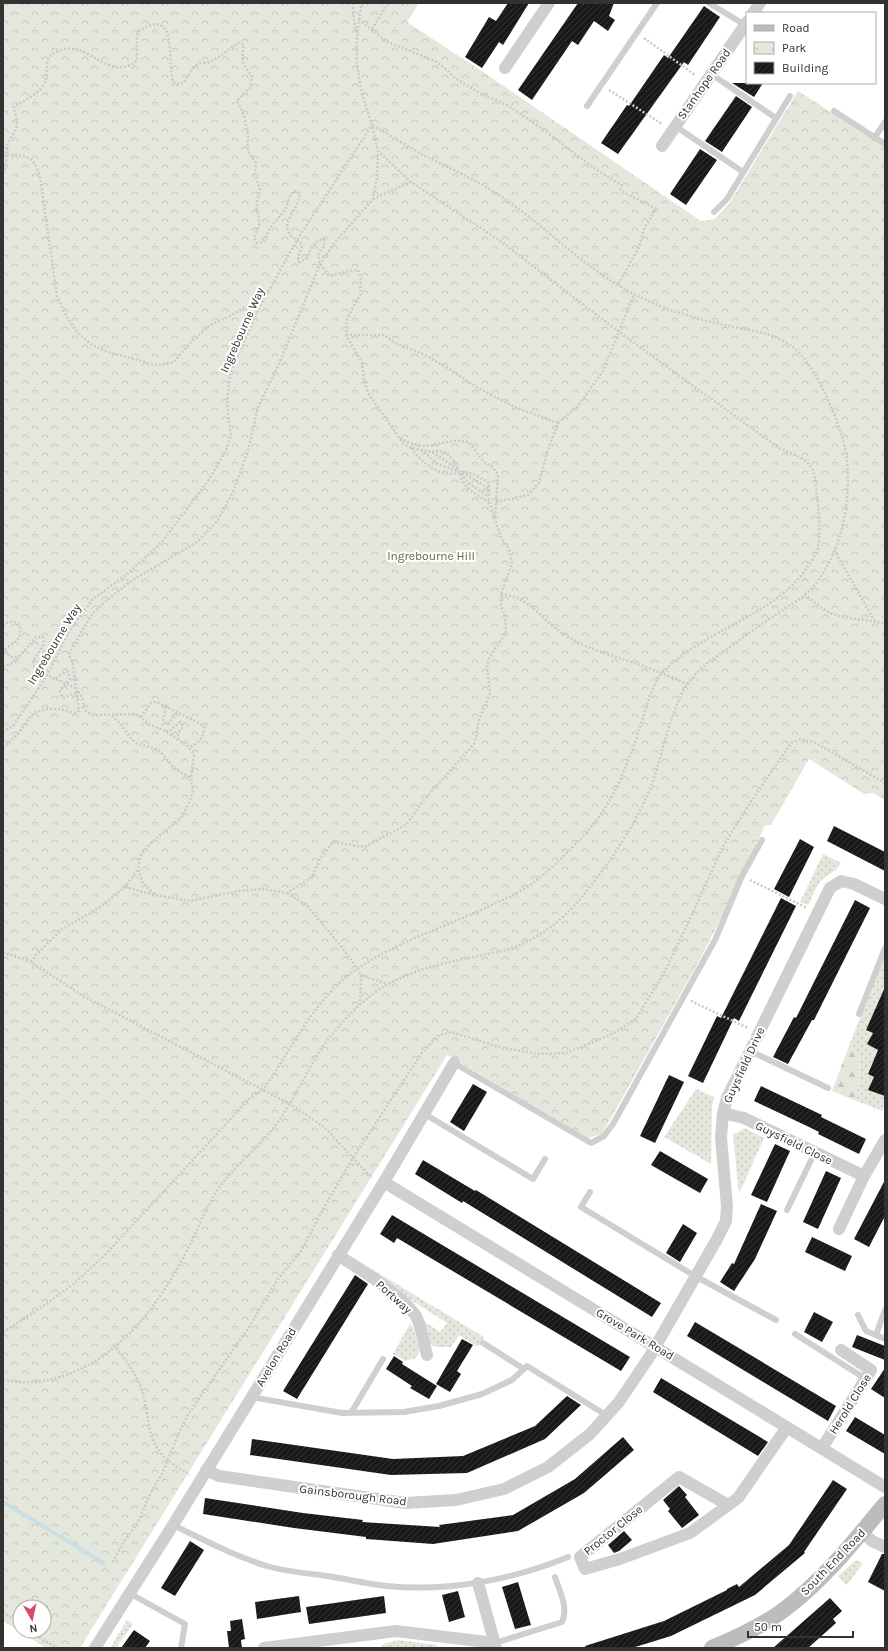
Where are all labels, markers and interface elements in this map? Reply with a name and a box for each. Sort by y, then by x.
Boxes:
legend [746,12,876,84]
text: Road [782,21,810,35]
text: Park [782,41,807,55]
street label: Stanhope Road [674,46,734,122]
text: Building [782,61,829,75]
street label: Ingrebourne Way [217,285,267,375]
park label: Ingrebourne Hill [387,549,475,563]
street label: Ingrebourne Way [24,601,84,687]
street label: Guysfield Drive [720,1025,768,1105]
street label: Guysfield Close [753,1118,835,1168]
street label: Portway [373,1277,415,1317]
street label: Grove Park Road [593,1305,677,1363]
street label: Avelon Road [253,1325,299,1389]
street label: Herold Close [826,1371,874,1437]
street label: Gainsborough Road [299,1481,407,1509]
street label: Proctor Close [581,1502,645,1558]
street label: South End Road [798,1526,868,1598]
north arrow [12,1599,52,1639]
scale bar [748,1613,853,1639]
text: 50 m [754,1620,782,1634]
text: N [29,1621,38,1635]

